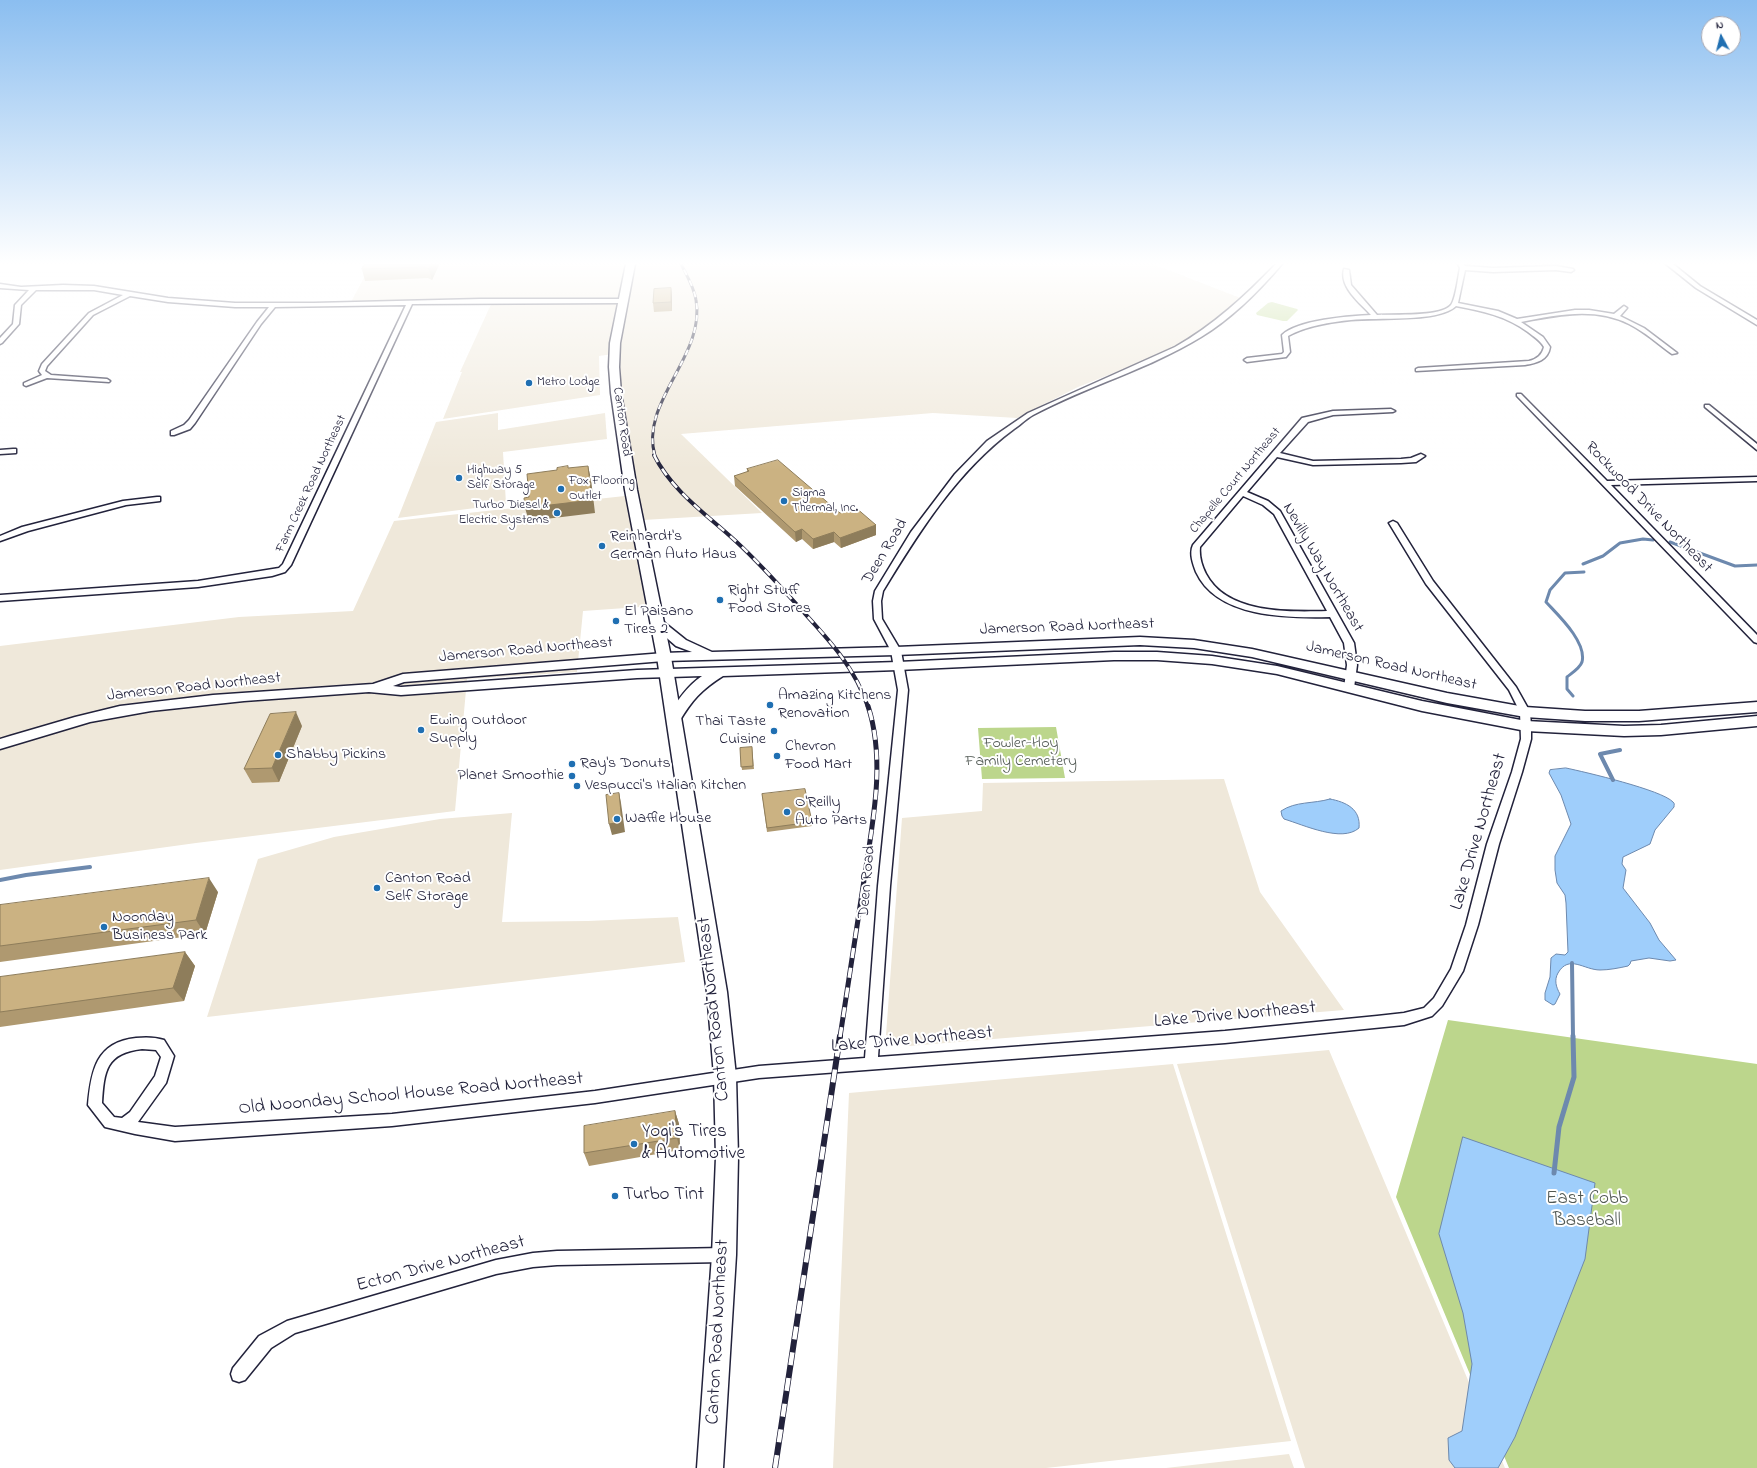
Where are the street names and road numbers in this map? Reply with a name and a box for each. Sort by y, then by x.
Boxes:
street label: Canton Road [608,386,634,458]
street label: Farm Creek Road Northeast [273,413,351,555]
street label: Chapelle Court Northeast [1187,425,1285,537]
street label: Rockwood Drive Northeast [1580,438,1716,578]
street label: Nevilly Way Northeast [1277,500,1367,636]
street label: Deen Road [859,516,913,588]
street label: Jamerson Road Northeast [979,615,1155,641]
street label: Jamerson Road Northeast [438,634,614,668]
street label: Jamerson Road Northeast [1304,638,1478,696]
street label: Jamerson Road Northeast [106,669,282,707]
street label: Lake Drive Northeast [1447,751,1513,913]
street label: Deen Road [855,845,881,919]
street label: Canton Road Northeast [694,916,736,1102]
street label: Lake Drive Northeast [1153,998,1317,1034]
street label: Lake Drive Northeast [830,1023,994,1059]
street label: Old Noonday School House Road Northeast [238,1069,584,1121]
street label: Ecton Drive Northeast [354,1232,528,1298]
street label: Canton Road Northeast [703,1239,735,1425]

